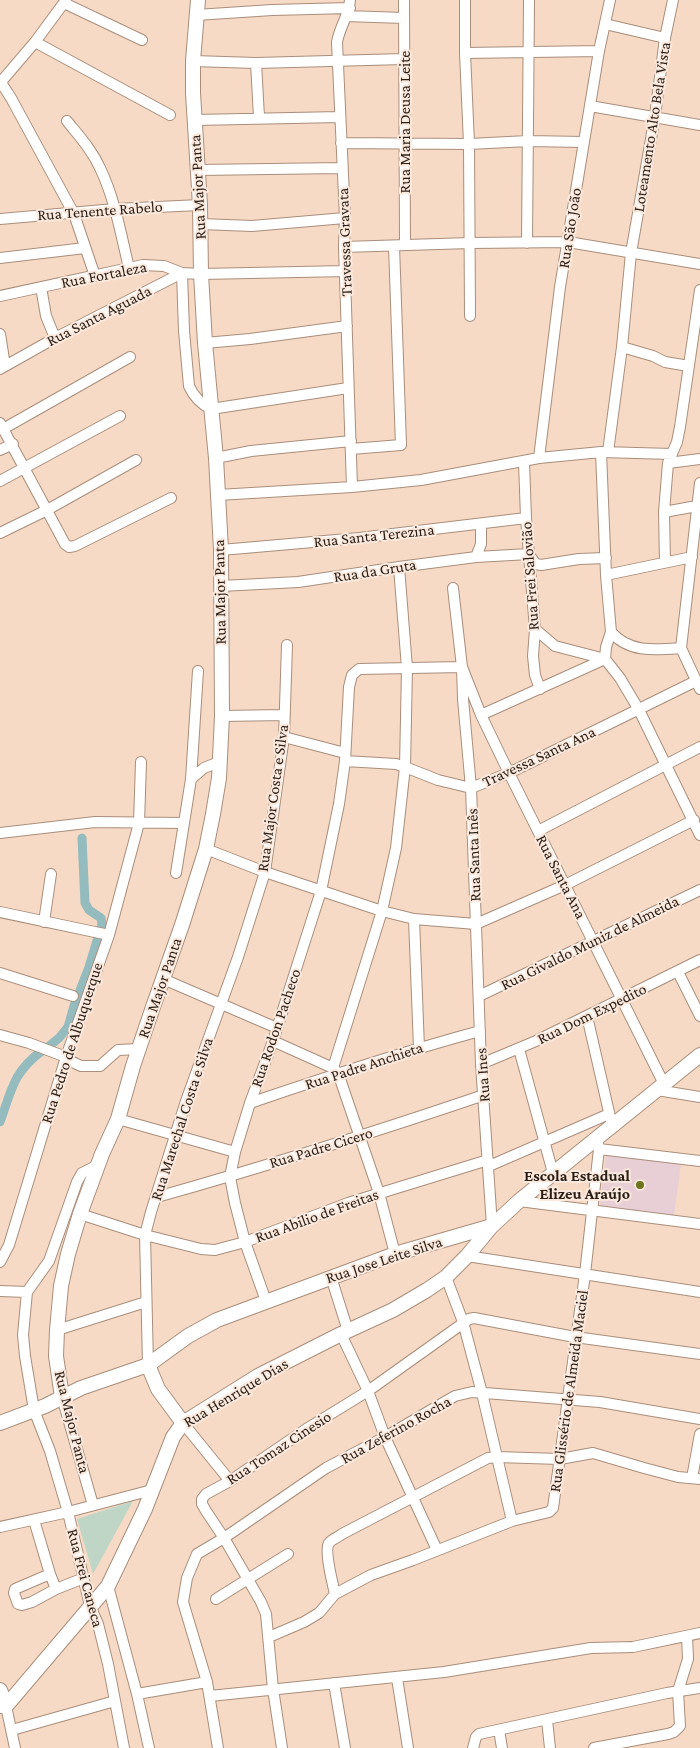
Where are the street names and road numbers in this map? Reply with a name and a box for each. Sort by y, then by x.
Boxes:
street label: Loteamento Alto Bela Vista [629,41,675,213]
street label: Rua Maria Deusa Leite [395,51,415,193]
street label: Rua Major Panta [186,134,210,240]
street label: Rua São João [554,186,586,270]
street label: Travessa Gravata [334,187,356,297]
street label: Rua Tenente Rabelo [37,197,163,225]
street label: Rua Fortaleza [60,257,148,293]
street label: Rua Santa Aguada [43,281,155,351]
street label: Rua Santa Terezina [313,520,435,552]
street label: Rua Frei Salovião [517,521,543,631]
street label: Rua Major Panta [209,539,231,645]
street label: Rua da Gruta [332,555,418,587]
street label: Travessa Santa Ana [479,722,599,792]
street label: Rua Major Costa e Silva [253,723,293,873]
street label: Rua Santa Inês [463,808,485,902]
street label: Rua Santa Ana [532,832,590,922]
street label: Rua Givaldo Muniz de Almeida [498,891,682,995]
street label: Rua Major Panta [134,935,186,1041]
street label: Rua Pedro de Albuquerque [37,960,107,1126]
street label: Rua Rodon Pacheco [247,966,305,1090]
street label: Rua Dom Expedito [534,979,650,1049]
street label: Rua Marechal Costa e Silva [147,1035,217,1203]
street label: Rua Padre Anchieta [302,1038,426,1094]
street label: Rua Ines [472,1047,494,1103]
street label: Rua Padre Cicero [267,1123,375,1173]
street label: Rua Abilio de Freitas [253,1185,381,1247]
street label: Rua Jose Leite Silva [323,1232,445,1288]
street label: Rua Glissério de Almeida Maciel [545,1289,593,1493]
street label: Rua Henrique Dias [180,1354,292,1432]
street label: Rua Major Panta [50,1369,94,1475]
street label: Rua Zeferino Rocha [337,1392,455,1468]
street label: Rua Tomaz Cinesio [223,1407,335,1489]
street label: Rua Frei Caneca [63,1527,107,1629]

